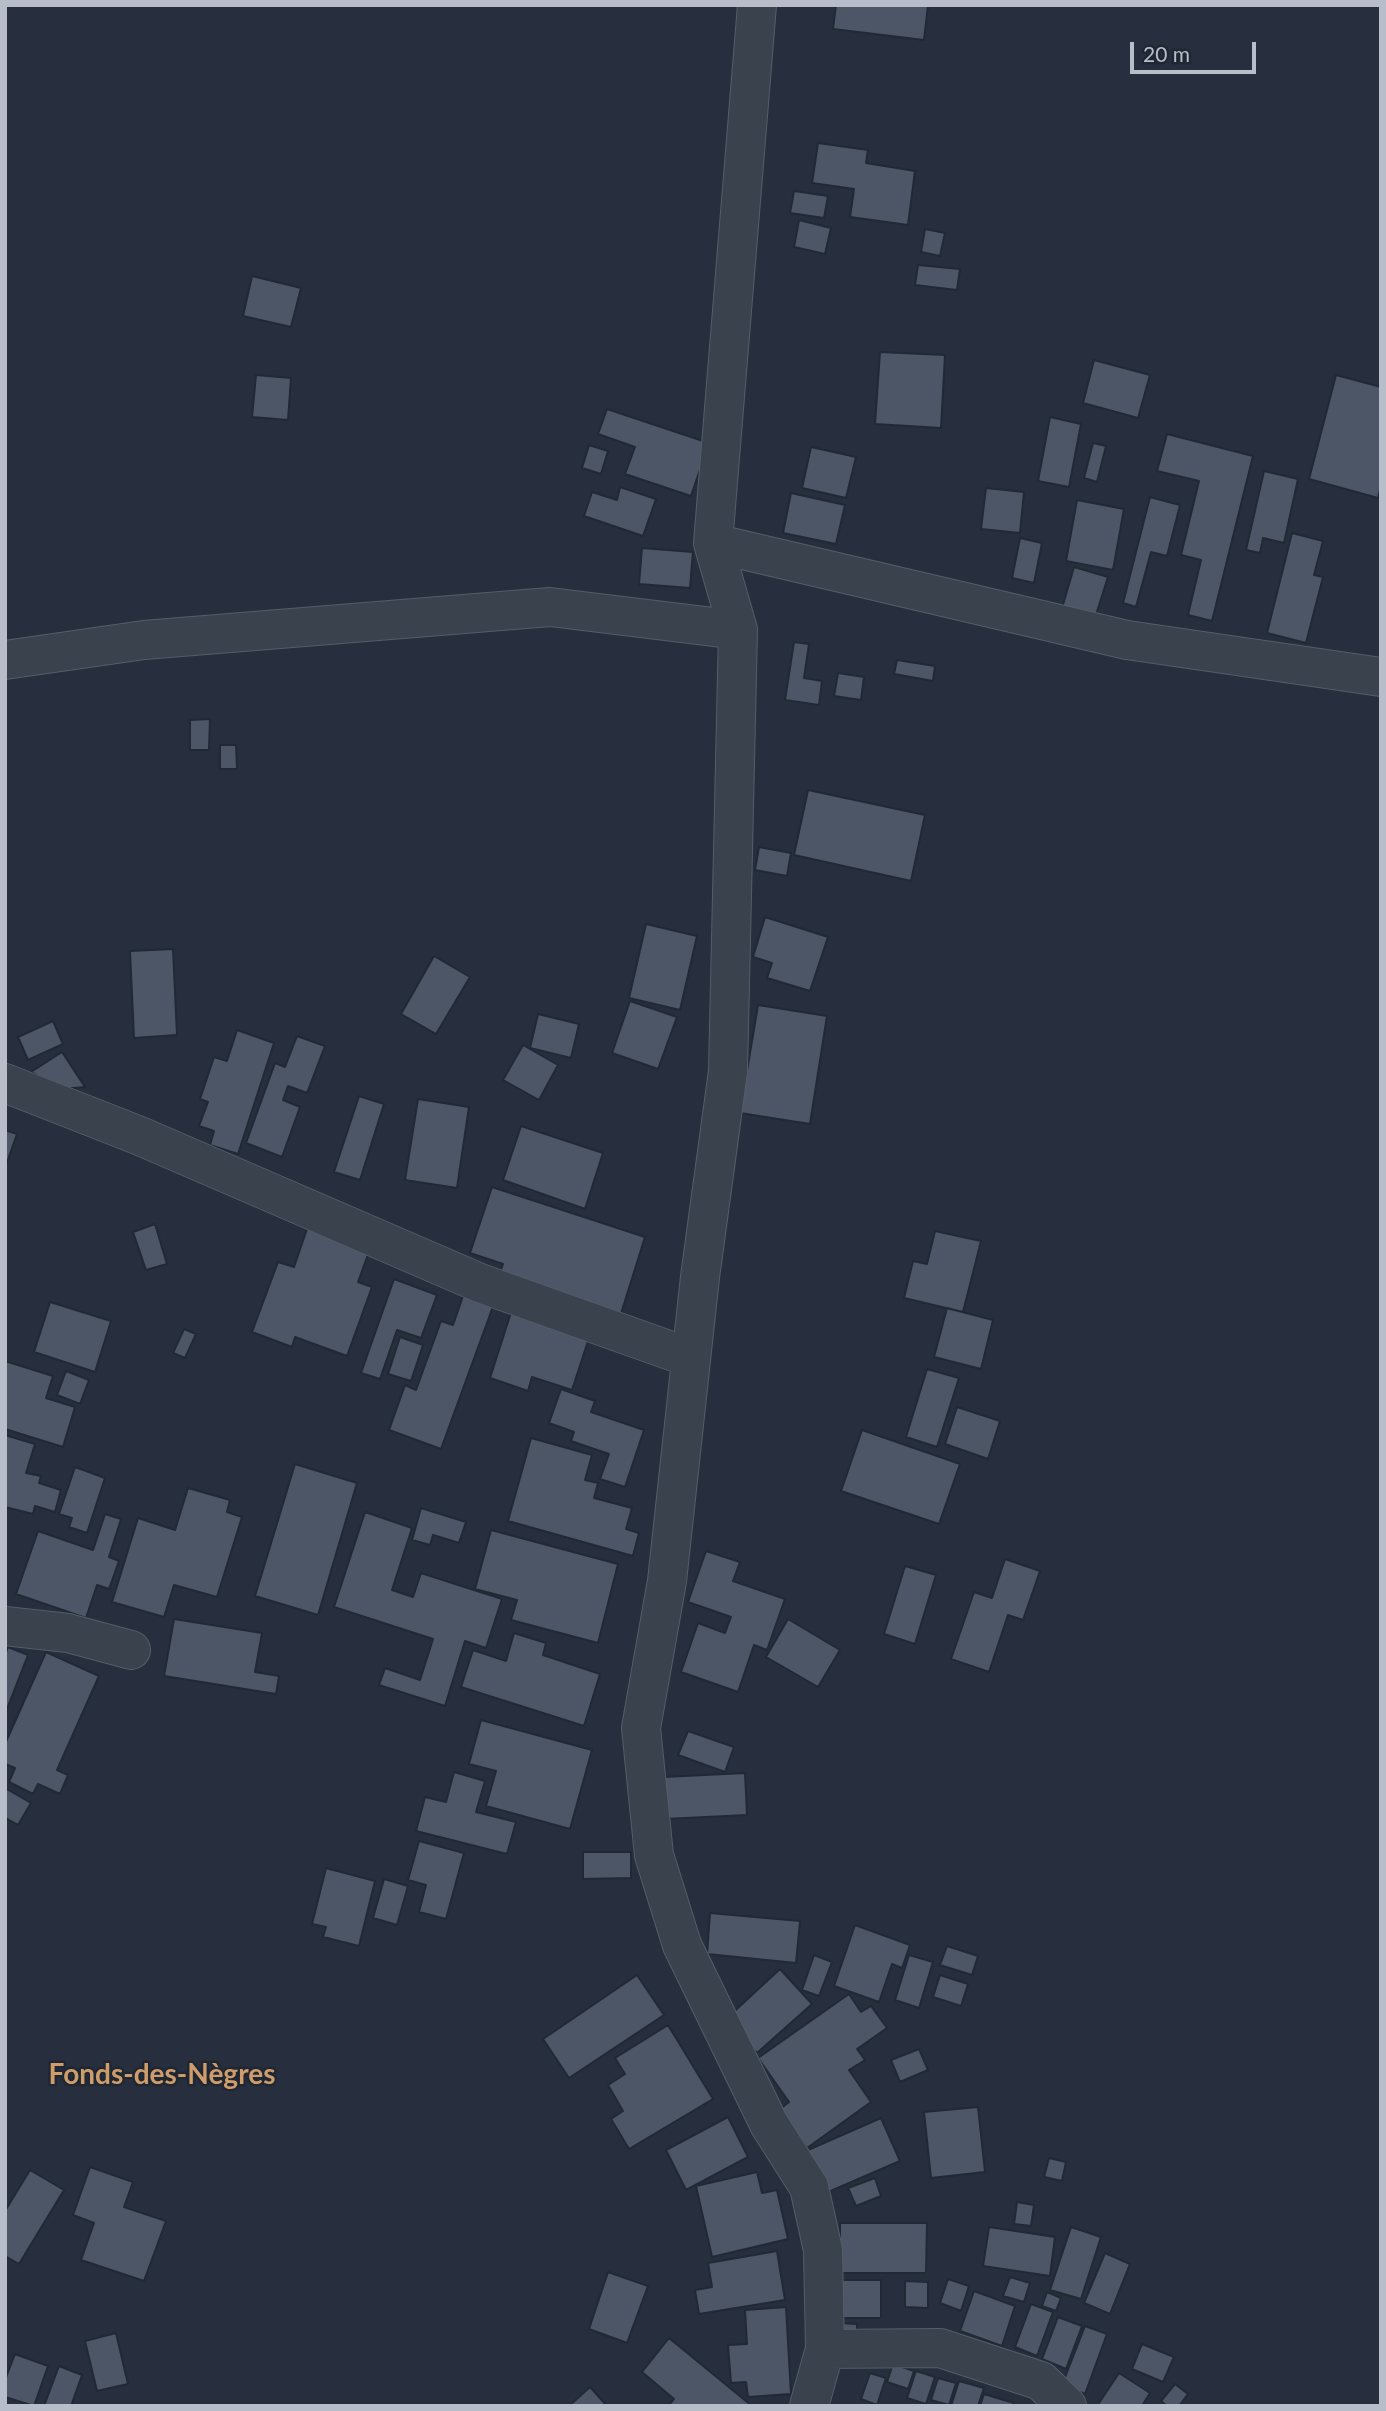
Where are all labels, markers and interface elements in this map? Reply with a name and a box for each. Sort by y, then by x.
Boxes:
scale bar [1134,28,1260,72]
text: 20 m [1143,41,1190,66]
district label: Fonds-des-Nègres [49,2058,275,2092]

